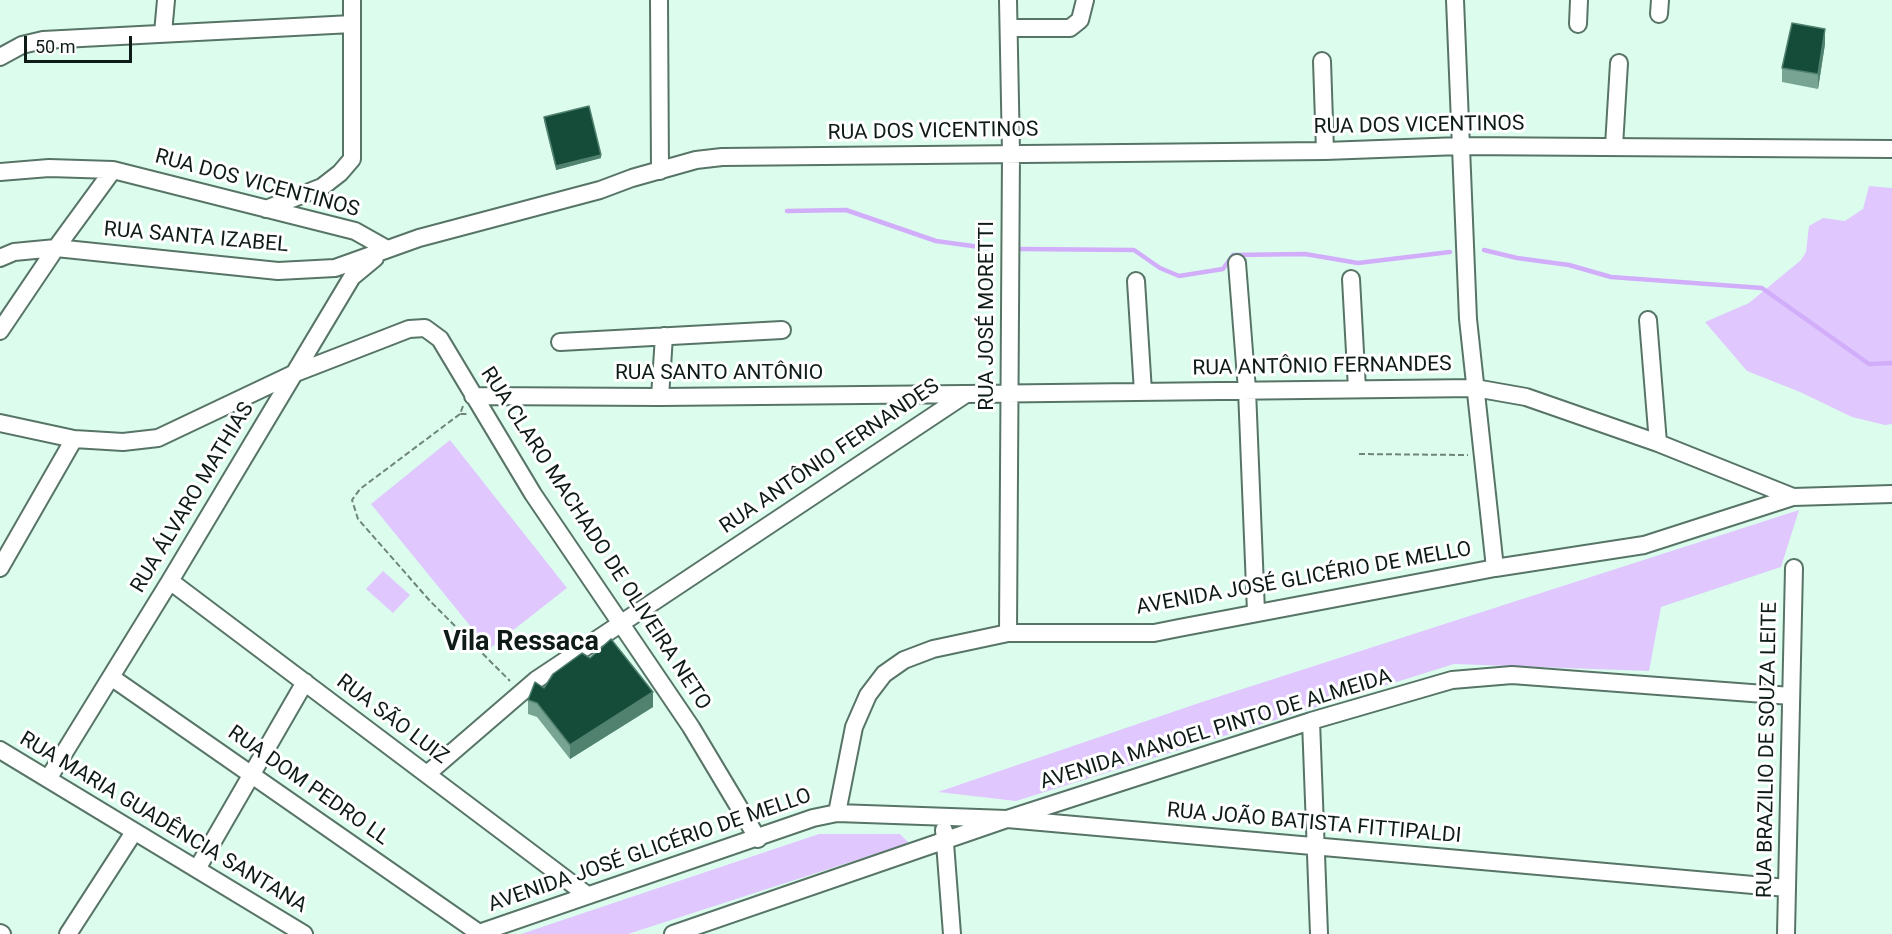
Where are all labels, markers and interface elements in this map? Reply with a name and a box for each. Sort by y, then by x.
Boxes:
scale bar [27,24,135,62]
text: 50 m [35,36,75,57]
street label: RUA DOS VICENTINOS [1313,112,1525,140]
street label: RUA DOS VICENTINOS [827,118,1039,146]
street label: RUA DOS VICENTINOS [152,145,362,223]
street label: RUA SANTA IZABEL [103,217,289,259]
street label: RUA JOSÉ MORETTI [975,221,1001,411]
street label: RUA ANTÔNIO FERNANDES [1192,352,1452,382]
street label: RUA SANTO ANTÔNIO [615,361,823,387]
street label: RUA CLARO MACHADO DE OLIVEIRA NETO [474,363,716,715]
street label: RUA ANTÔNIO FERNANDES [716,374,944,540]
street label: RUA ÁLVARO MATHIAS [126,398,260,598]
street label: AVENIDA JOSÉ GLICÉRIO DE MELLO [1135,537,1473,621]
street label: RUA BRAZILIO DE SOUZA LEITE [1753,602,1783,898]
district label: Vila Ressaca [443,627,599,659]
street label: AVENIDA MANOEL PINTO DE ALMEIDA [1037,664,1395,796]
street label: RUA SÃO LUIZ [331,670,453,770]
street label: RUA DOM PEDRO LL [222,721,394,851]
street label: RUA MARIA GUADÊNCIA SANTANA [15,727,311,919]
street label: AVENIDA JOSÉ GLICÉRIO DE MELLO [485,784,815,918]
street label: RUA JOÃO BATISTA FITTIPALDI [1166,799,1462,849]

